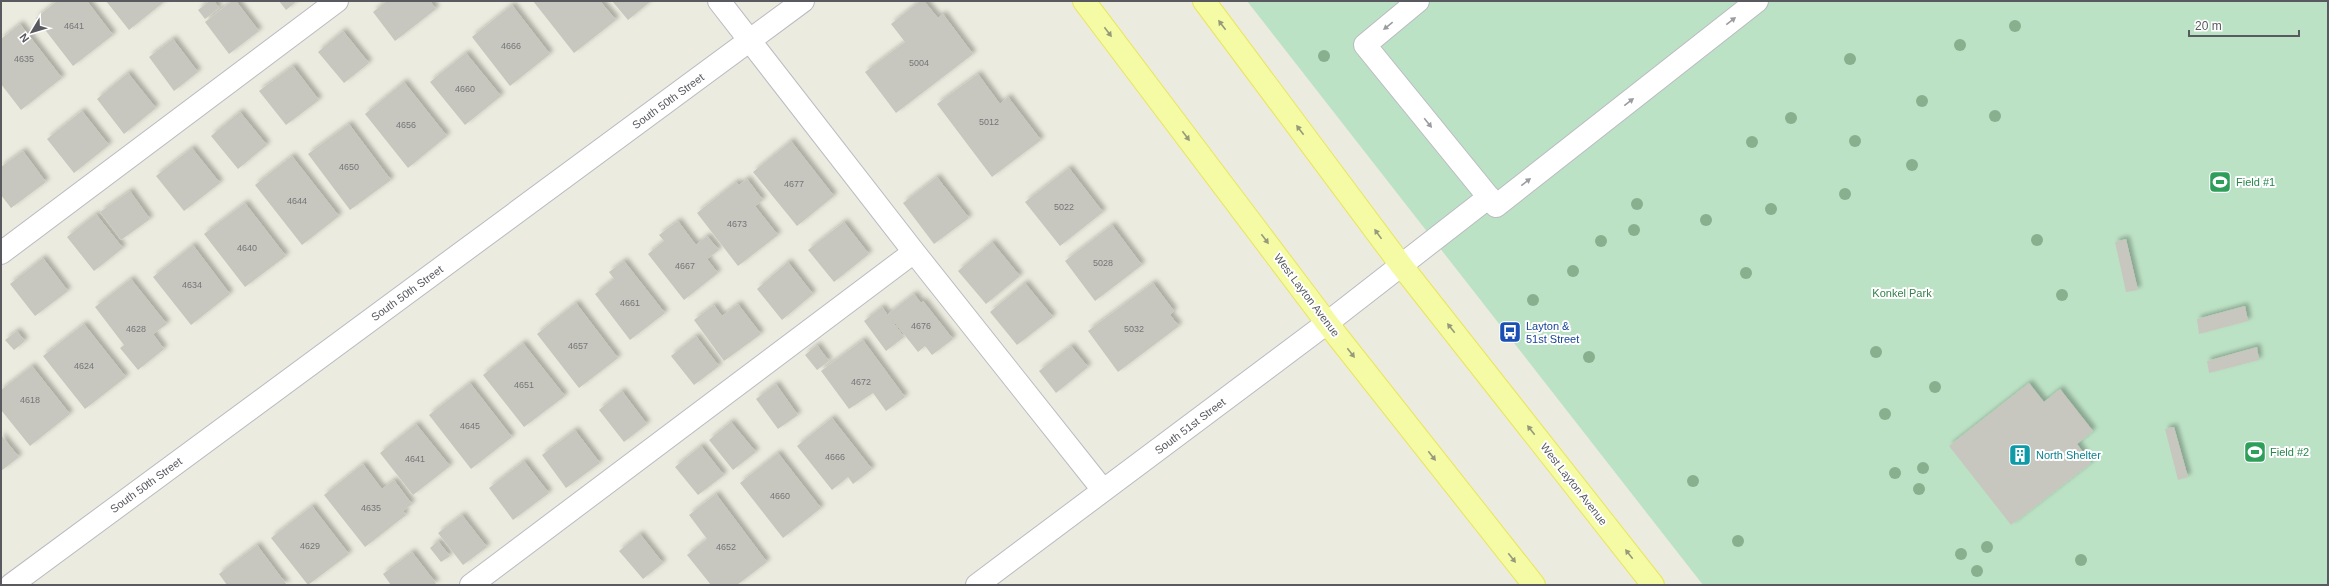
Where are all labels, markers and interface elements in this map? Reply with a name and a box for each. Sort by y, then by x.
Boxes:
north arrow [12,12,52,52]
scale bar [2189,12,2299,38]
one-way arrow [1725,17,1736,26]
text: 20 m [2195,19,2222,33]
one-way arrow [1218,20,1227,31]
house number: 4641 [64,21,84,31]
one-way arrow [1383,21,1393,30]
one-way arrow [1104,27,1112,38]
text: N [17,31,31,45]
house number: 4666 [501,41,521,51]
house number: 4635 [14,54,34,64]
house number: 5004 [909,58,929,68]
street label: South 50th Street [630,71,706,131]
house number: 4660 [455,84,475,94]
one-way arrow [1623,97,1634,106]
house number: 5012 [979,117,999,127]
one-way arrow [1424,117,1433,128]
house number: 4656 [396,120,416,130]
one-way arrow [1296,124,1304,135]
one-way arrow [1182,130,1190,141]
house number: 4650 [339,162,359,172]
sports icon: Field #1 [2207,169,2233,195]
place label: Field #1 [2236,176,2275,188]
one-way arrow [1521,177,1532,186]
house number: 4677 [784,179,804,189]
house number: 4644 [287,196,307,206]
house number: 5022 [1054,202,1074,212]
house number: 4673 [727,219,747,229]
one-way arrow [1374,229,1382,239]
one-way arrow [1260,234,1269,245]
house number: 4640 [237,243,257,253]
street label: West Layton Avenue [1272,251,1342,339]
house number: 5028 [1093,258,1113,268]
house number: 4667 [675,261,695,271]
street label: South 50th Street [369,263,445,323]
house number: 4634 [182,280,202,290]
park label: Konkel Park [1872,287,1932,299]
house number: 4661 [620,298,640,308]
bus stop icon: Layton & 51st Street [1497,319,1523,345]
place label: Layton & 51st Street [1526,320,1579,345]
house number: 4676 [911,321,931,331]
one-way arrow [1446,323,1455,334]
house number: 4628 [126,324,146,334]
house number: 5032 [1124,324,1144,334]
house number: 4657 [568,341,588,351]
one-way arrow [1347,348,1356,359]
house number: 4624 [74,361,94,371]
house number: 4672 [851,377,871,387]
house number: 4651 [514,380,534,390]
house number: 4618 [20,395,40,405]
street label: South 51st Street [1152,396,1228,456]
house number: 4645 [460,421,480,431]
one-way arrow [1527,425,1536,436]
sports icon: Field #2 [2242,439,2268,465]
street label: West Layton Avenue [1538,441,1610,527]
building icon: North Shelter [2007,442,2033,468]
place label: Field #2 [2270,446,2309,458]
place label: North Shelter [2036,449,2101,461]
one-way arrow [1427,450,1436,461]
house number: 4666 [825,452,845,462]
house number: 4641 [405,454,425,464]
street label: South 50th Street [108,455,184,515]
house number: 4660 [770,491,790,501]
house number: 4635 [361,503,381,513]
house number: 4629 [300,541,320,551]
house number: 4652 [716,542,736,552]
one-way arrow [1625,549,1633,560]
one-way arrow [1508,552,1517,563]

